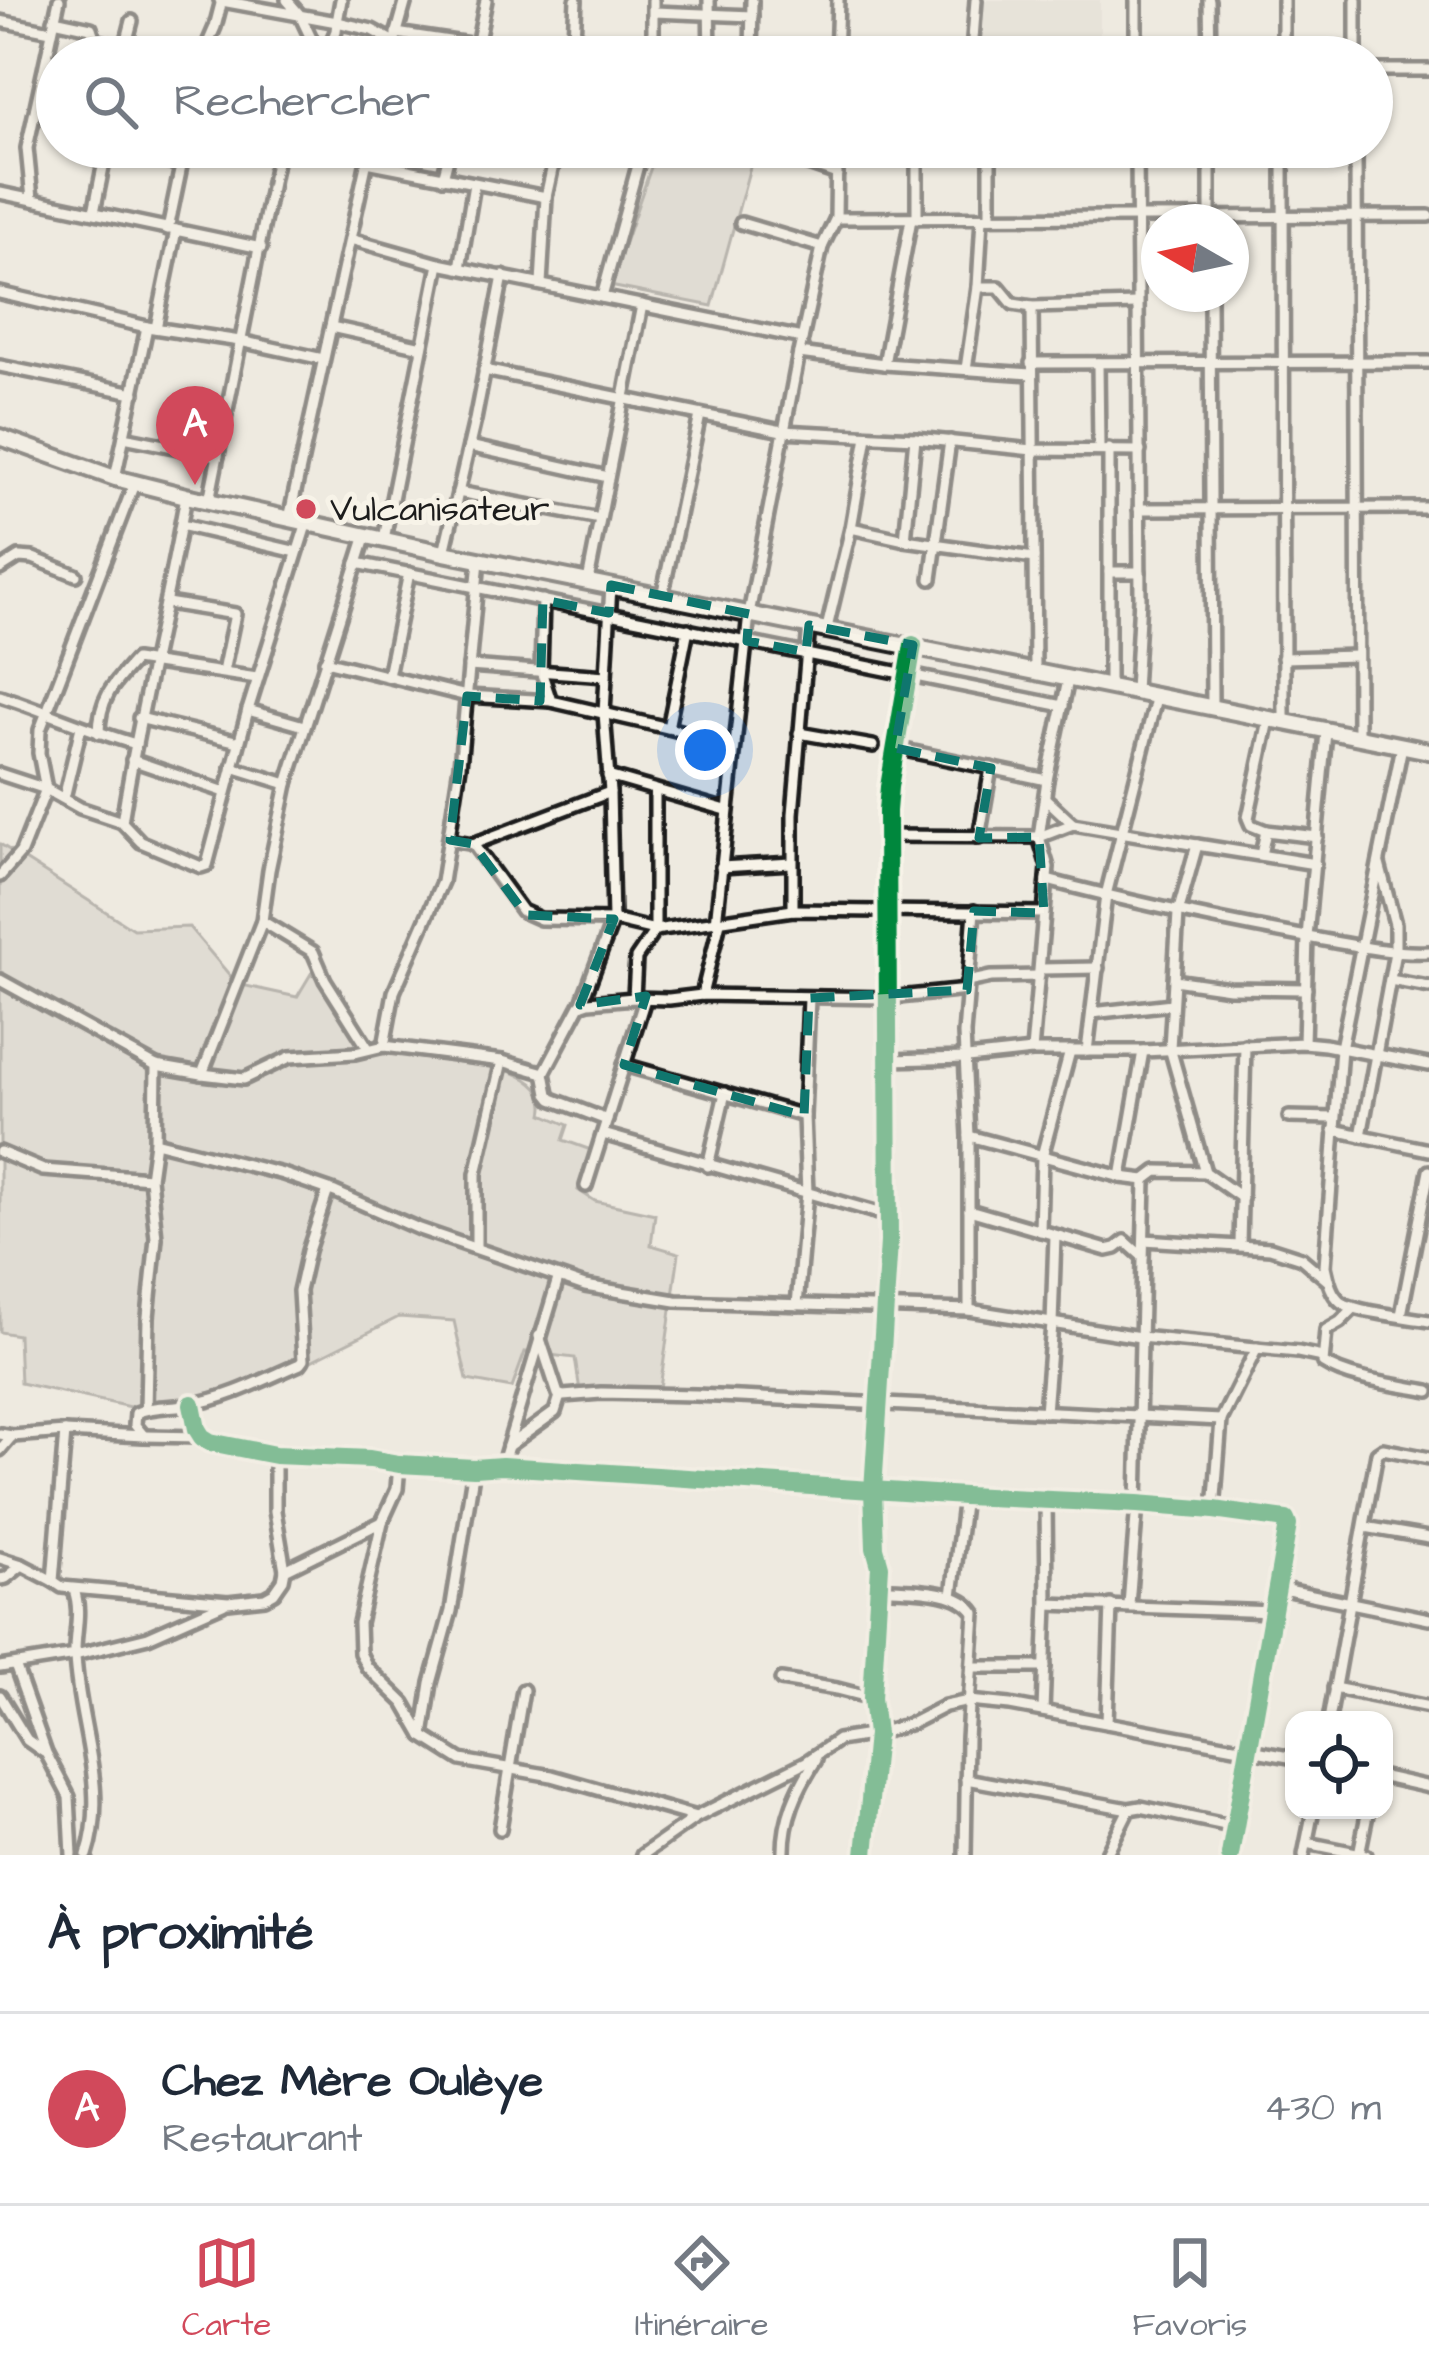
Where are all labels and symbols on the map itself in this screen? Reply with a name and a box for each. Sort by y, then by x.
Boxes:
north arrow [1141,204,1249,312]
pin: A [156,386,234,485]
place label: Vulcanisateur [330,484,550,535]
marker: Vulcanisateur [293,496,319,522]
your location [675,720,735,780]

